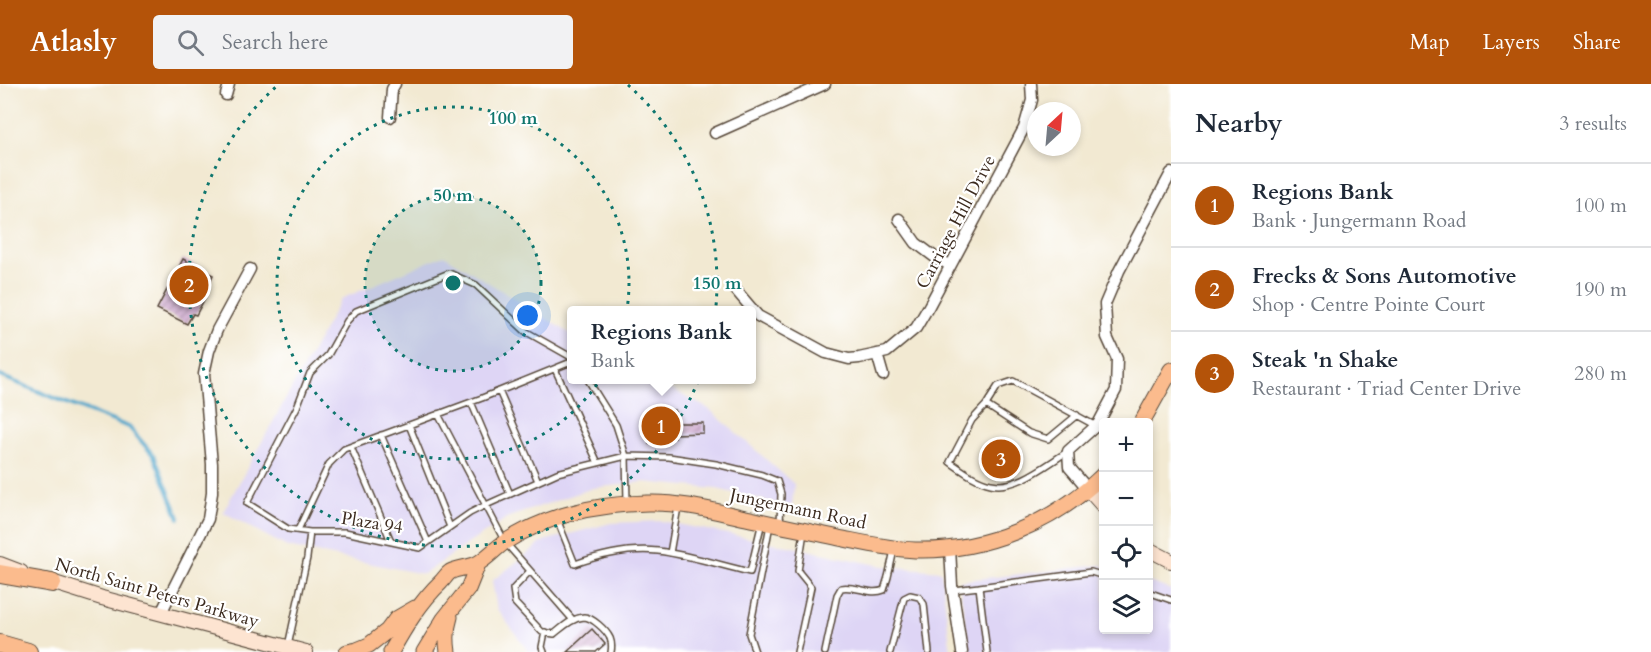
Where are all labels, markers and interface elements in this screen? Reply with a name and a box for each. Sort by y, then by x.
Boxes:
search box [153,15,573,69]
text: Atlasly [30,23,117,61]
icon: search [174,26,207,59]
text: Search here [222,27,328,57]
text: Map [1410,28,1450,57]
text: Layers [1483,28,1540,57]
text: Share [1573,28,1621,57]
north arrow [1027,102,1081,156]
text: 100 m [488,106,538,131]
text: Nearby [1195,106,1283,141]
text: 3 results [1559,110,1627,137]
street label: Carriage Hill Drive [910,151,1002,293]
text: Regions Bank [1252,177,1393,207]
text: 50 m [433,183,473,208]
text: 1 [1209,192,1220,219]
text: 100 m [1574,192,1627,219]
text: Bank · Jungermann Road [1252,207,1466,234]
text: Frecks & Sons Automotive [1252,261,1517,291]
pin: 2 [170,262,208,308]
text: 150 m [692,271,742,296]
centre of rings [443,273,463,293]
text: 2 [1209,276,1220,303]
text: 190 m [1574,276,1627,303]
text: Shop · Centre Pointe Court [1252,291,1485,318]
your location [513,301,542,330]
popup [567,306,756,384]
text: Regions Bank [591,317,732,347]
text: Steak 'n Shake [1252,345,1399,375]
text: Bank [591,347,635,374]
text: 3 [1209,360,1220,387]
text: 280 m [1574,360,1627,387]
text: Restaurant · Triad Center Drive [1252,375,1521,402]
pin: 1 [642,404,680,448]
map controls [1099,418,1153,634]
button: + [1099,418,1153,472]
pin: 3 [982,436,1020,482]
button: − [1099,472,1153,526]
street label: Jungermann Road [725,482,869,536]
street label: Plaza 94 [339,506,405,540]
button: locate [1099,526,1153,580]
street label: North Saint Peters Parkway [52,552,262,634]
button: layers [1099,580,1153,634]

